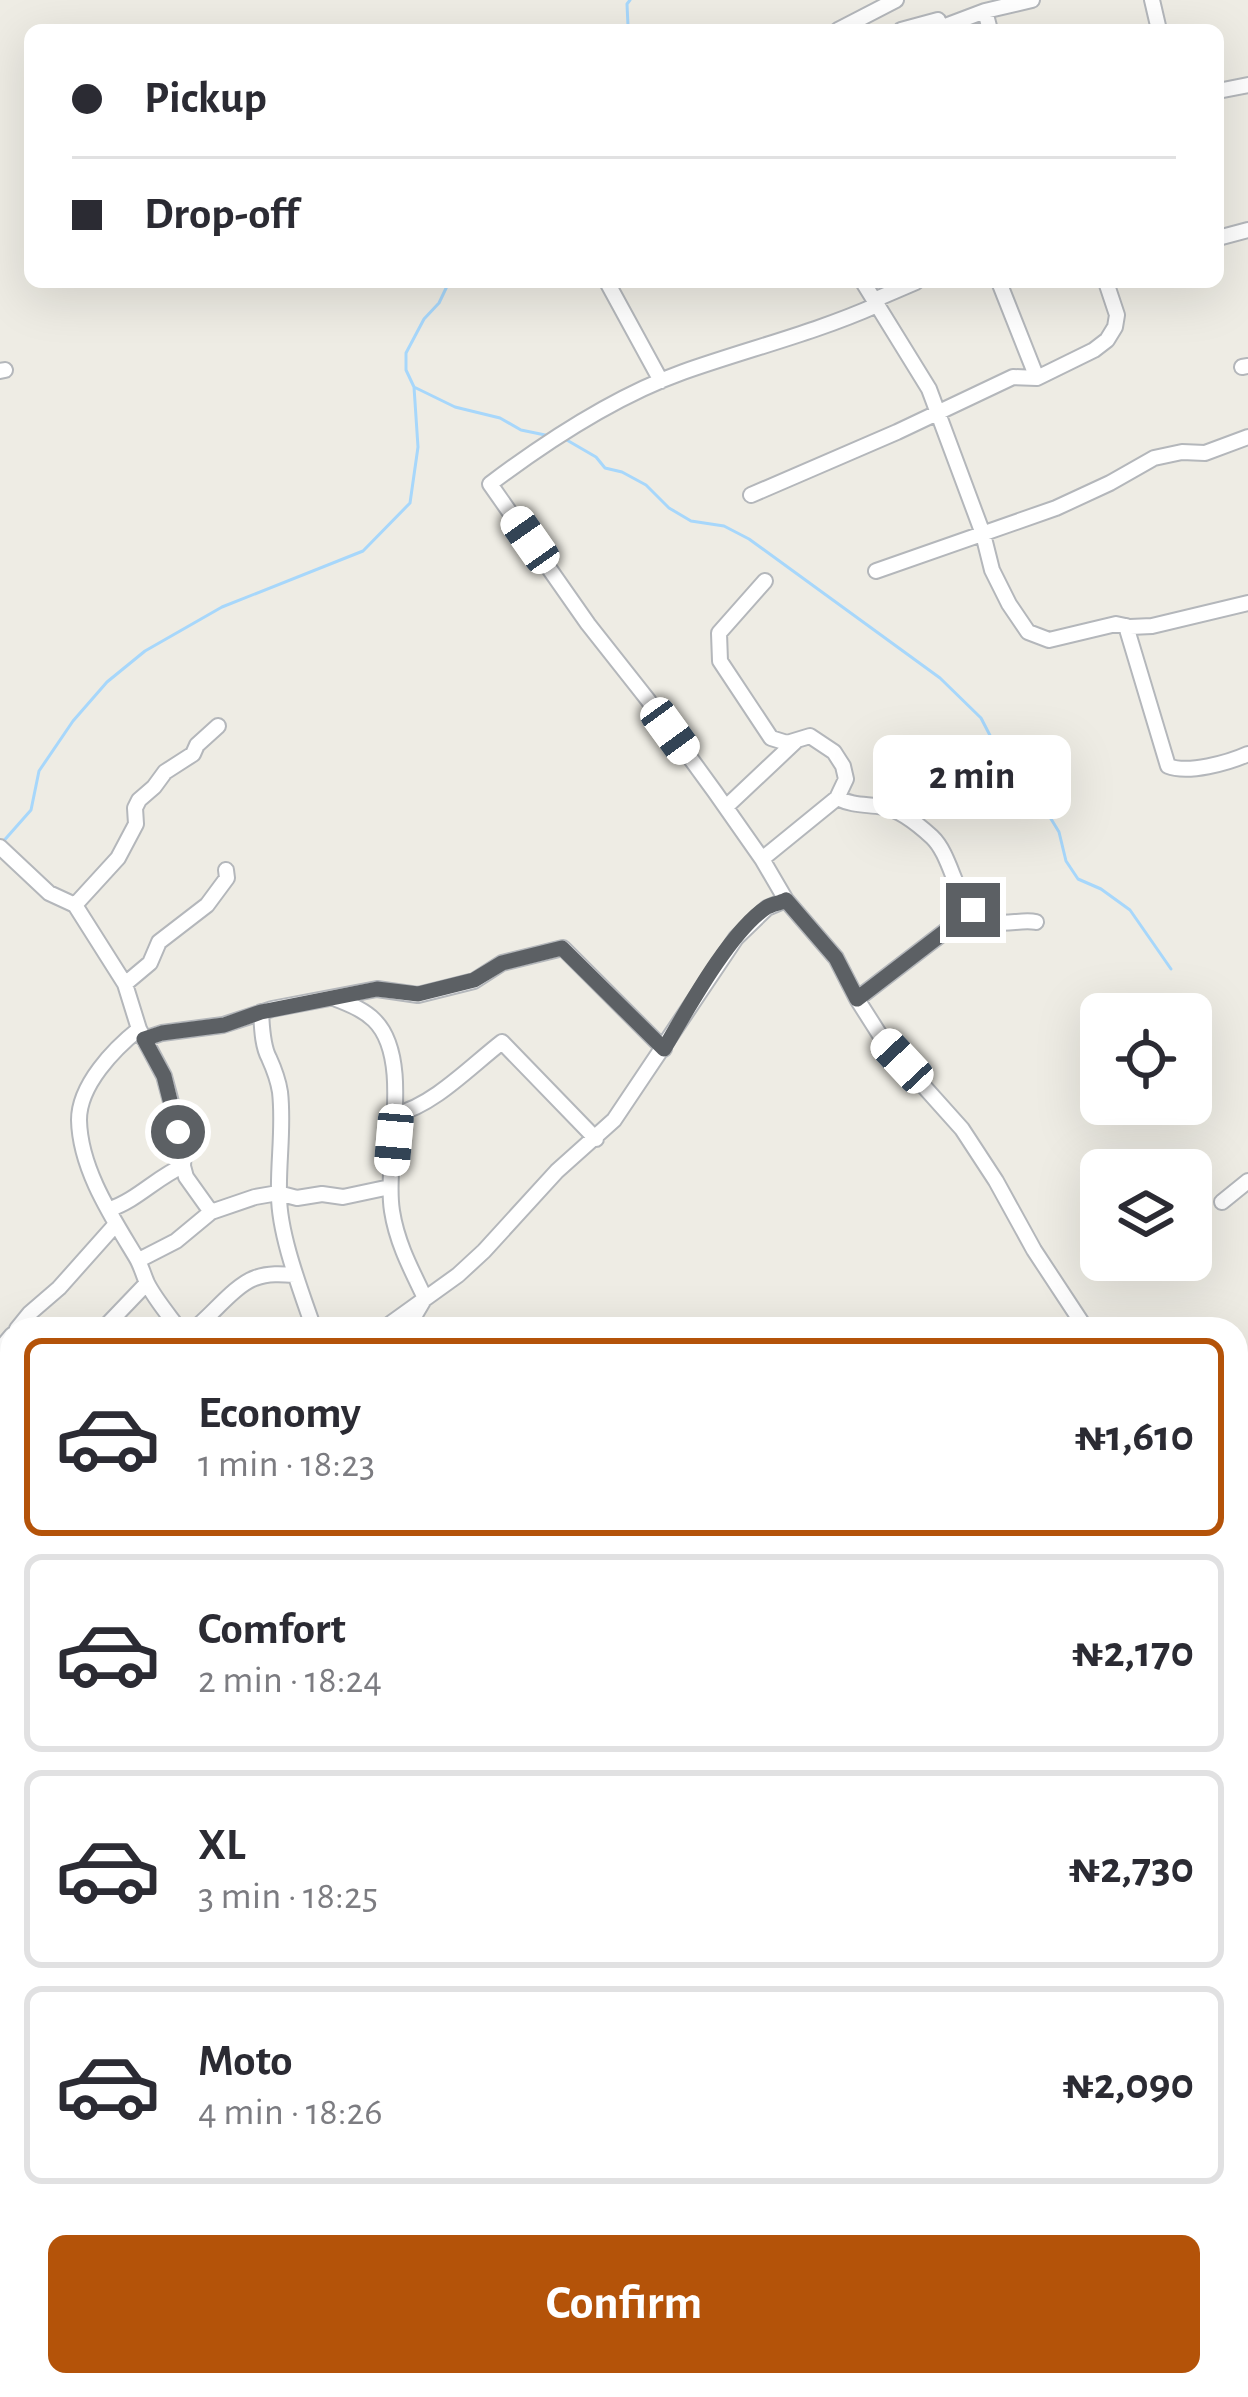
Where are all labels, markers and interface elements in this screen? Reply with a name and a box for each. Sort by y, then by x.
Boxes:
text: Pickup [144,76,267,121]
text: Drop-off [144,192,299,237]
car [495,500,565,580]
car [634,691,706,771]
callout: 2 min [874,736,1072,820]
text: 2 min [929,757,1015,796]
route end [946,883,1000,937]
map controls [1080,993,1212,1281]
button: locate [1080,993,1212,1125]
car [864,1022,940,1100]
car [373,1103,415,1177]
route start [151,1105,205,1159]
button: layers [1080,1149,1212,1281]
icon: car [54,1383,162,1491]
text: Economy [198,1391,361,1436]
text: ₦1,610 [1074,1414,1194,1459]
text: 1 min · 18:23 [198,1445,375,1484]
icon: car [54,1599,162,1707]
text: Comfort [198,1607,346,1652]
text: ₦2,170 [1072,1630,1194,1675]
text: 2 min · 18:24 [198,1661,382,1700]
icon: car [54,1815,162,1923]
text: XL [198,1823,246,1868]
text: ₦2,730 [1068,1846,1194,1891]
text: 3 min · 18:25 [198,1877,378,1916]
icon: car [54,2031,162,2139]
text: Moto [198,2039,293,2084]
text: ₦2,090 [1062,2062,1194,2107]
text: 4 min · 18:26 [198,2093,383,2132]
button: Confirm [48,2235,1200,2373]

